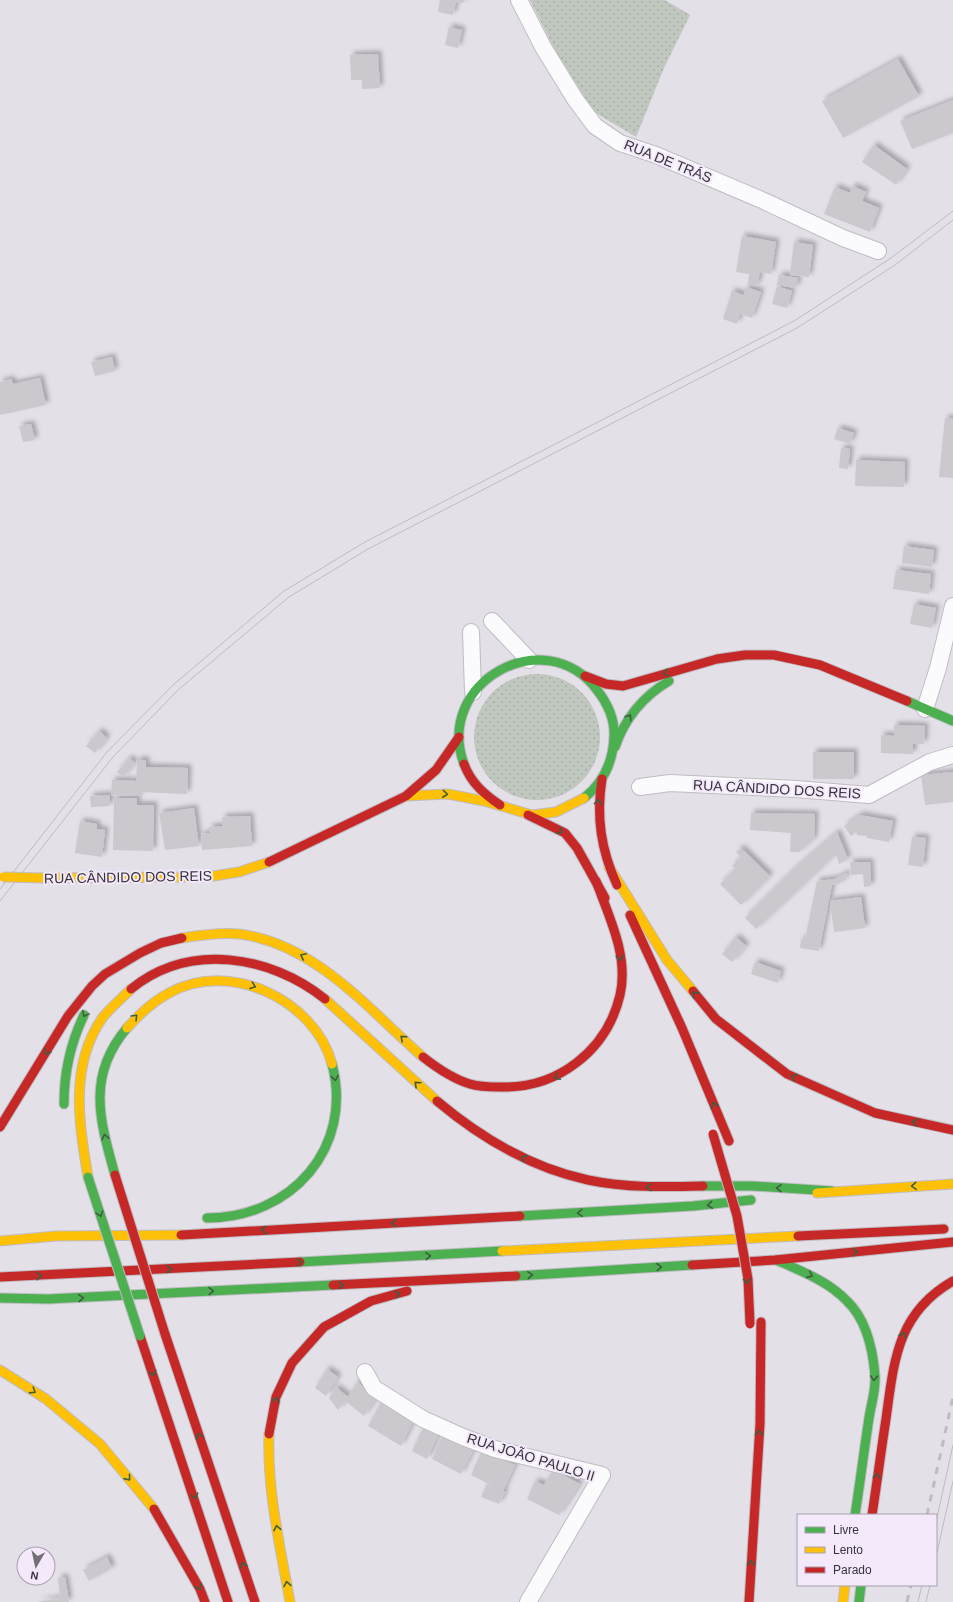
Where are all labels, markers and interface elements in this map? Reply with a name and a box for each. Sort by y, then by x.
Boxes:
street label: RUA DE TRÁS [622,136,714,186]
one-way arrow [663,668,670,677]
one-way arrow [624,714,632,721]
street label: RUA CÂNDIDO DOS REIS [693,777,861,801]
one-way arrow [442,790,448,799]
one-way arrow [594,799,603,805]
one-way arrow [556,826,563,833]
street label: RUA CÂNDIDO DOS REIS [44,868,212,886]
one-way arrow [300,953,307,961]
one-way arrow [615,955,624,961]
one-way arrow [250,982,257,990]
one-way arrow [692,991,699,998]
one-way arrow [82,1010,89,1017]
one-way arrow [130,1014,138,1022]
one-way arrow [400,1036,407,1043]
one-way arrow [44,1048,51,1055]
one-way arrow [554,1072,561,1080]
one-way arrow [790,1073,797,1081]
one-way arrow [330,1075,339,1081]
one-way arrow [414,1082,422,1089]
one-way arrow [710,1101,718,1108]
one-way arrow [912,1118,918,1126]
one-way arrow [101,1134,110,1141]
one-way arrow [521,1155,528,1163]
one-way arrow [646,1182,652,1191]
one-way arrow [911,1182,917,1191]
one-way arrow [776,1183,782,1192]
one-way arrow [707,1200,713,1209]
one-way arrow [577,1208,583,1217]
one-way arrow [95,1210,104,1217]
one-way arrow [391,1218,397,1227]
one-way arrow [261,1226,267,1234]
one-way arrow [852,1248,858,1257]
one-way arrow [425,1251,431,1260]
one-way arrow [296,1258,302,1267]
one-way arrow [656,1263,662,1272]
one-way arrow [166,1265,172,1273]
one-way arrow [36,1271,42,1280]
one-way arrow [527,1271,533,1280]
one-way arrow [807,1271,814,1279]
one-way arrow [743,1278,752,1284]
one-way arrow [338,1281,344,1290]
one-way arrow [208,1287,214,1296]
one-way arrow [394,1290,400,1298]
one-way arrow [78,1293,84,1302]
one-way arrow [898,1332,906,1340]
one-way arrow [148,1369,156,1376]
one-way arrow [870,1375,879,1381]
one-way arrow [29,1386,36,1394]
one-way arrow [271,1396,280,1403]
street label: RUA JOÃO PAULO II [465,1430,597,1484]
one-way arrow [755,1430,764,1436]
one-way arrow [195,1433,204,1440]
one-way arrow [872,1473,881,1479]
one-way arrow [124,1474,131,1481]
one-way arrow [190,1492,198,1499]
legend [797,1514,937,1586]
text: Livre [833,1523,859,1537]
one-way arrow [273,1525,281,1531]
text: Lento [833,1543,863,1557]
north arrow [16,1546,56,1586]
one-way arrow [747,1560,756,1566]
one-way arrow [239,1562,248,1569]
text: Parado [833,1563,872,1577]
text: N [30,1569,39,1582]
one-way arrow [283,1581,292,1587]
one-way arrow [194,1583,202,1590]

